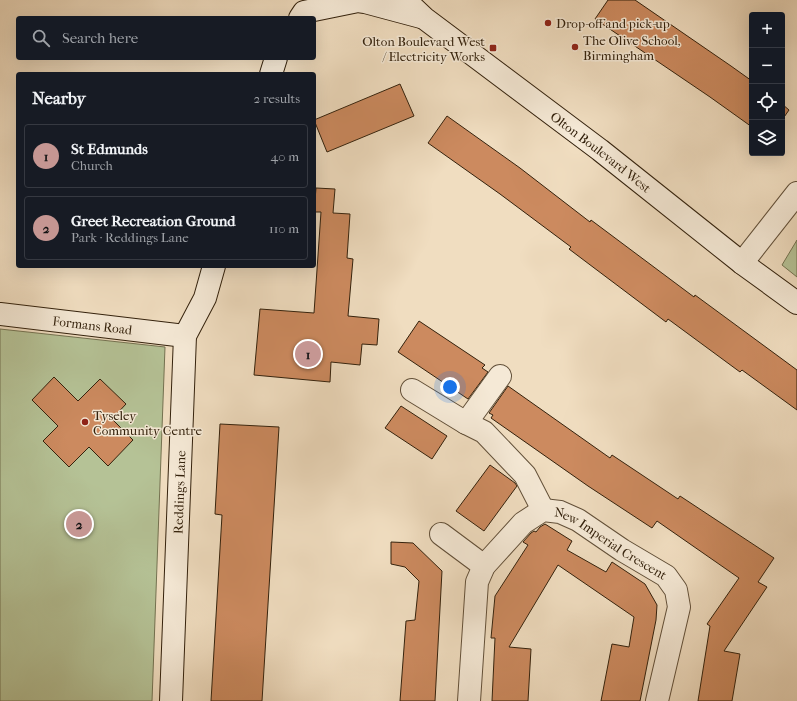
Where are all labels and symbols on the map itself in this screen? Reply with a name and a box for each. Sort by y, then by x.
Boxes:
place label: Drop-off and pick-up [556,16,670,31]
marker: Drop-off and pick-up [543,18,553,28]
place label: The Olive School, Birmingham [583,33,681,63]
place label: Olton Boulevard West / Electricity Works [362,34,485,64]
marker: The Olive School, Birmingham [570,42,580,52]
marker: Olton Boulevard West / Electricity Works [488,43,498,53]
street label: Olton Boulevard West [547,109,654,196]
street label: Formans Road [52,313,134,338]
pin: 1 [295,339,321,369]
your location [440,377,460,397]
place label: Tyseley Community Centre [93,408,203,438]
marker: Tyseley Community Centre [80,417,90,427]
street label: Reddings Lane [170,450,189,534]
street label: New Imperial Crescent [554,504,670,583]
pin: 2 [66,509,92,539]

